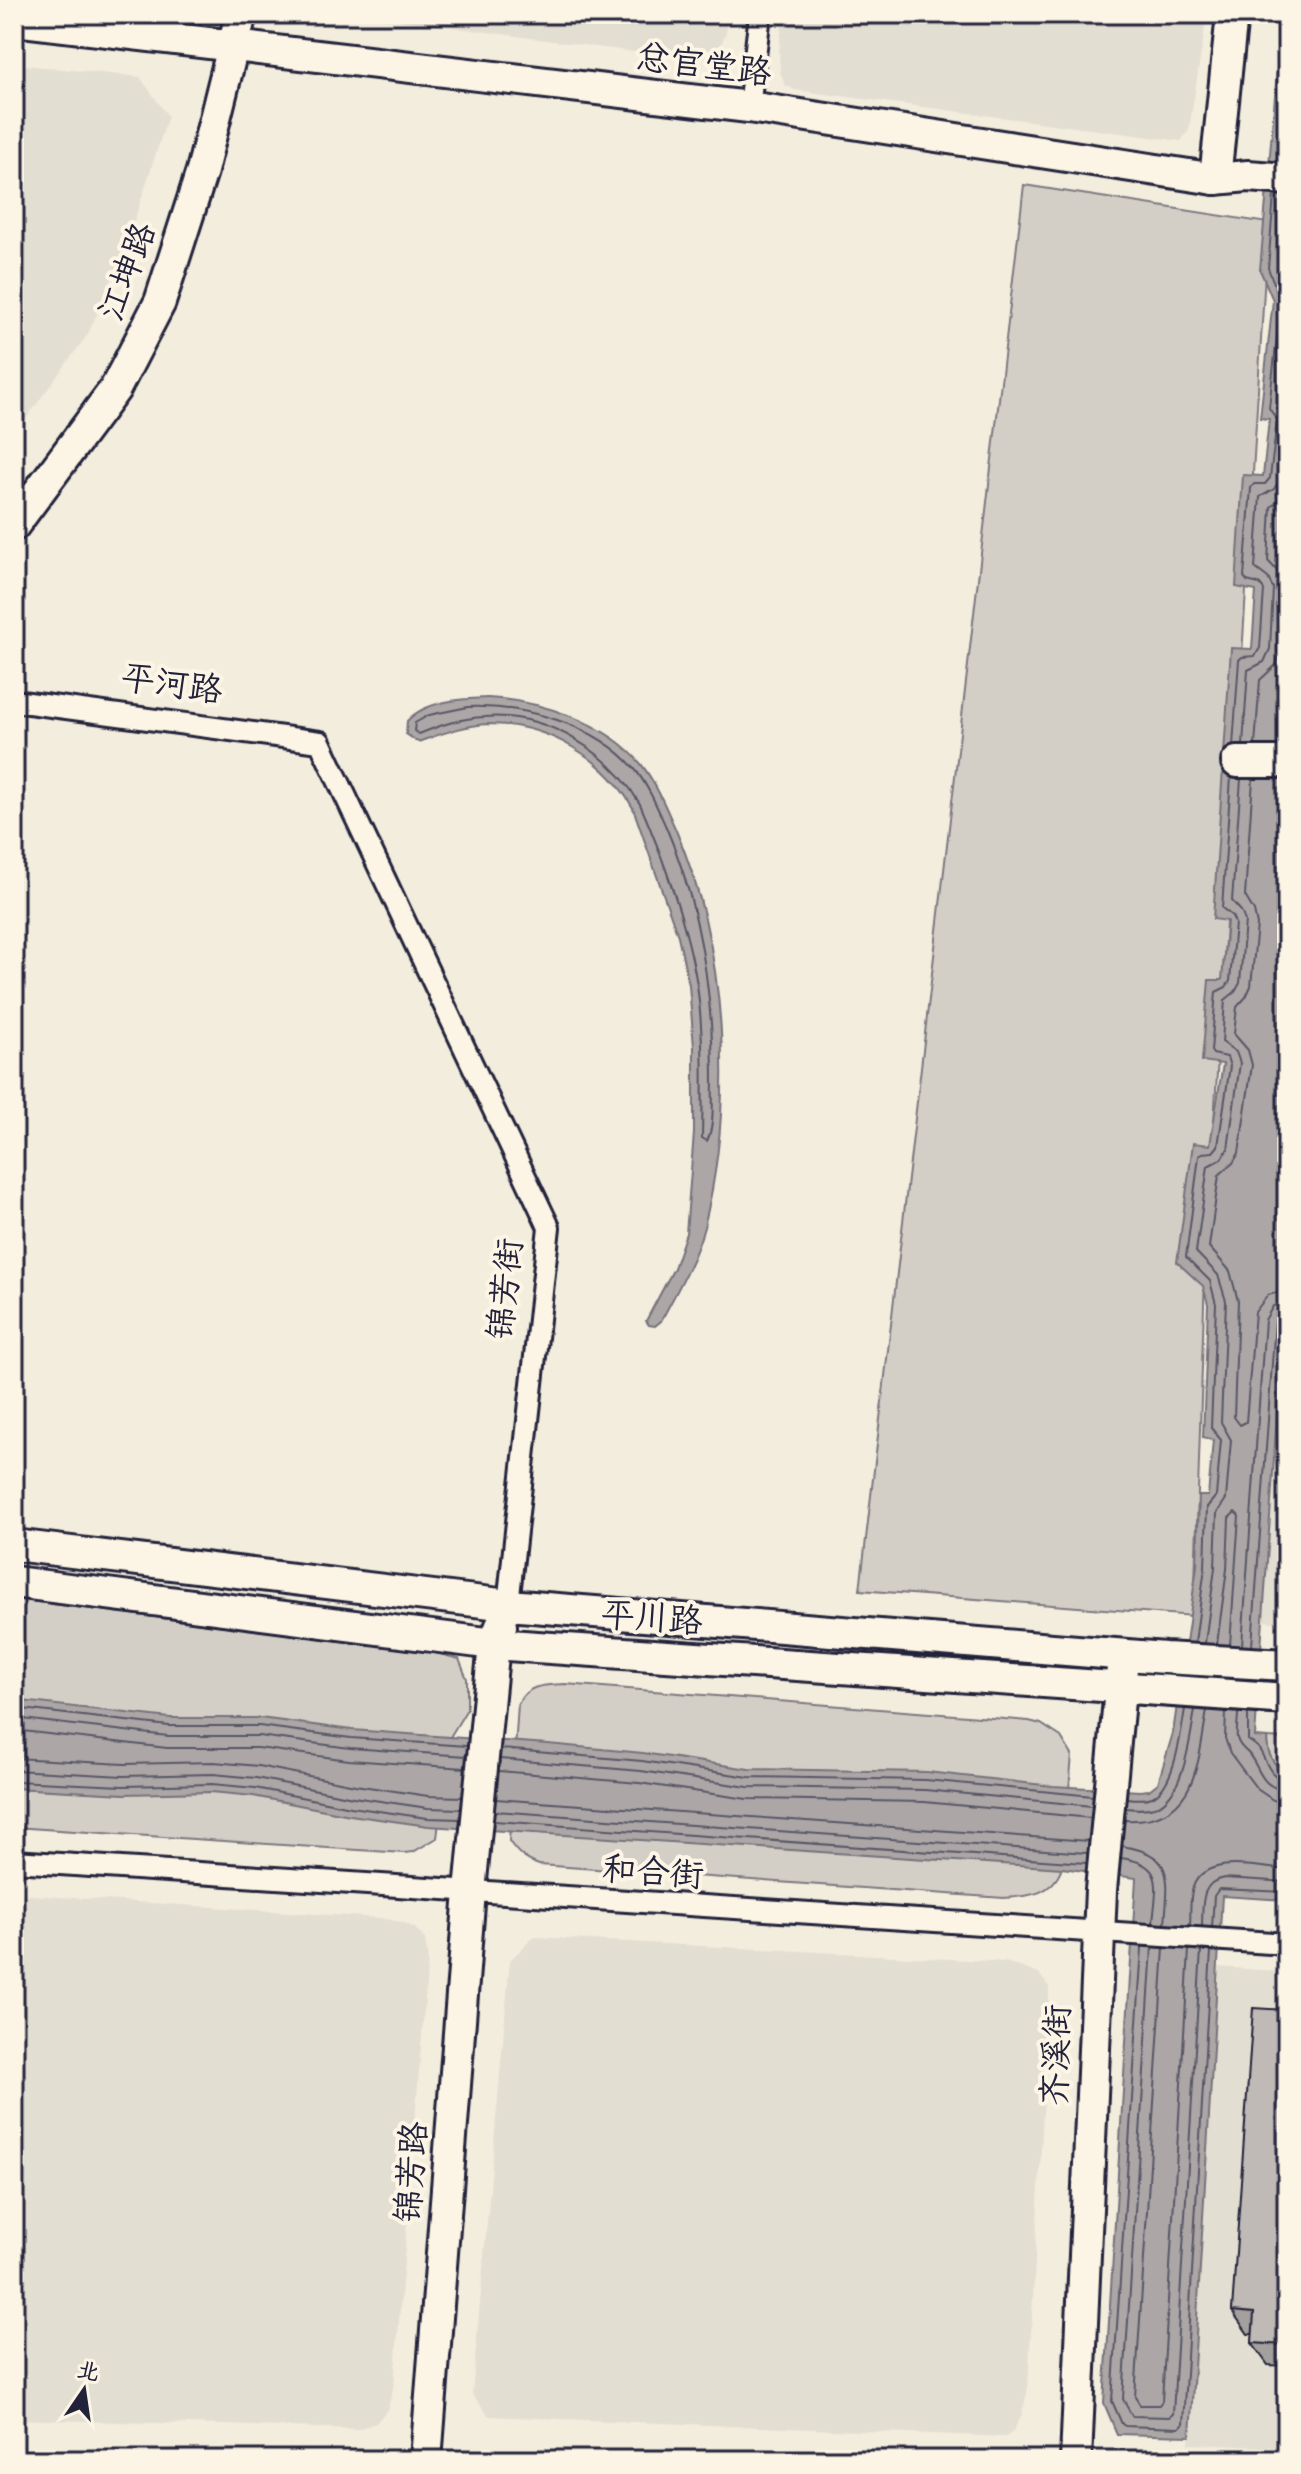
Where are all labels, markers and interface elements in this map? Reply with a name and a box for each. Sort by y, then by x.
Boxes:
street label: 总官堂路 [634,35,774,94]
street label: 江坤路 [88,216,165,326]
street label: 平河路 [118,655,225,712]
street label: 锦芳街 [478,1236,531,1342]
street label: 平川路 [600,1592,704,1643]
street label: 和合街 [601,1846,705,1897]
street label: 齐溪街 [1032,2003,1079,2107]
street label: 锦芳路 [385,2120,436,2224]
north arrow [44,2350,124,2430]
text: 北 [74,2355,102,2388]

